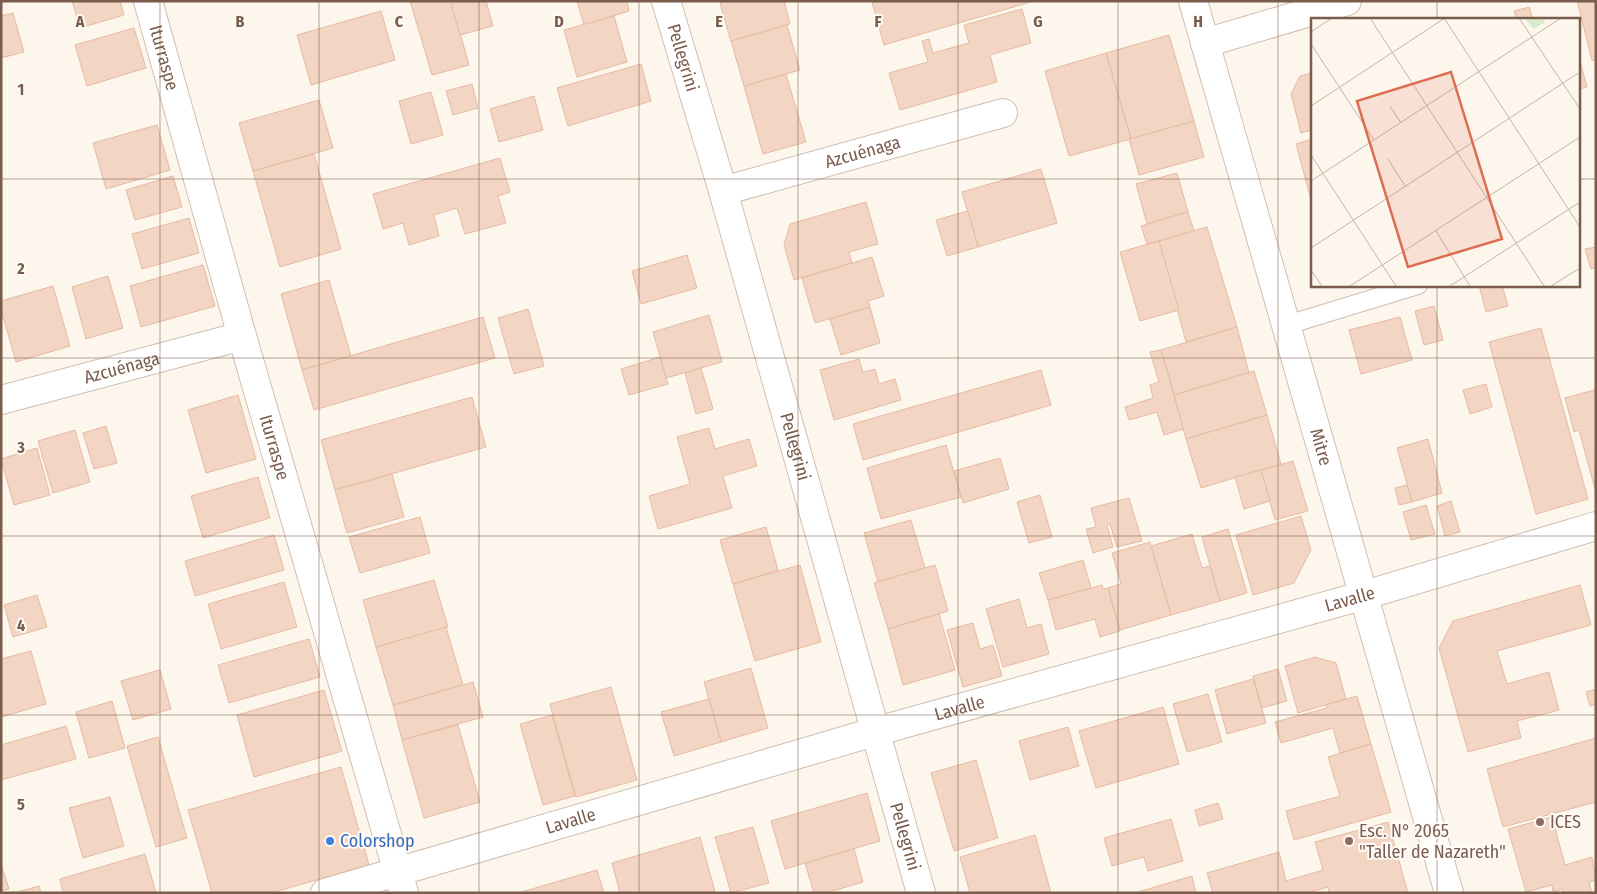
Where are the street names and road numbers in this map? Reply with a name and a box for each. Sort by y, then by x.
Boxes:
street label: Pellegrini [662,21,703,94]
street label: Iturraspe [144,23,184,93]
street label: Azcuénaga [822,131,903,173]
street label: Azcuénaga [82,347,162,388]
street label: Pellegrini [775,410,815,483]
street label: Iturraspe [255,412,294,483]
street label: Mitre [1305,426,1337,468]
street label: Lavalle [1322,582,1378,617]
street label: Lavalle [932,691,987,726]
street label: Pellegrini [885,800,925,873]
street label: Lavalle [543,803,598,839]

